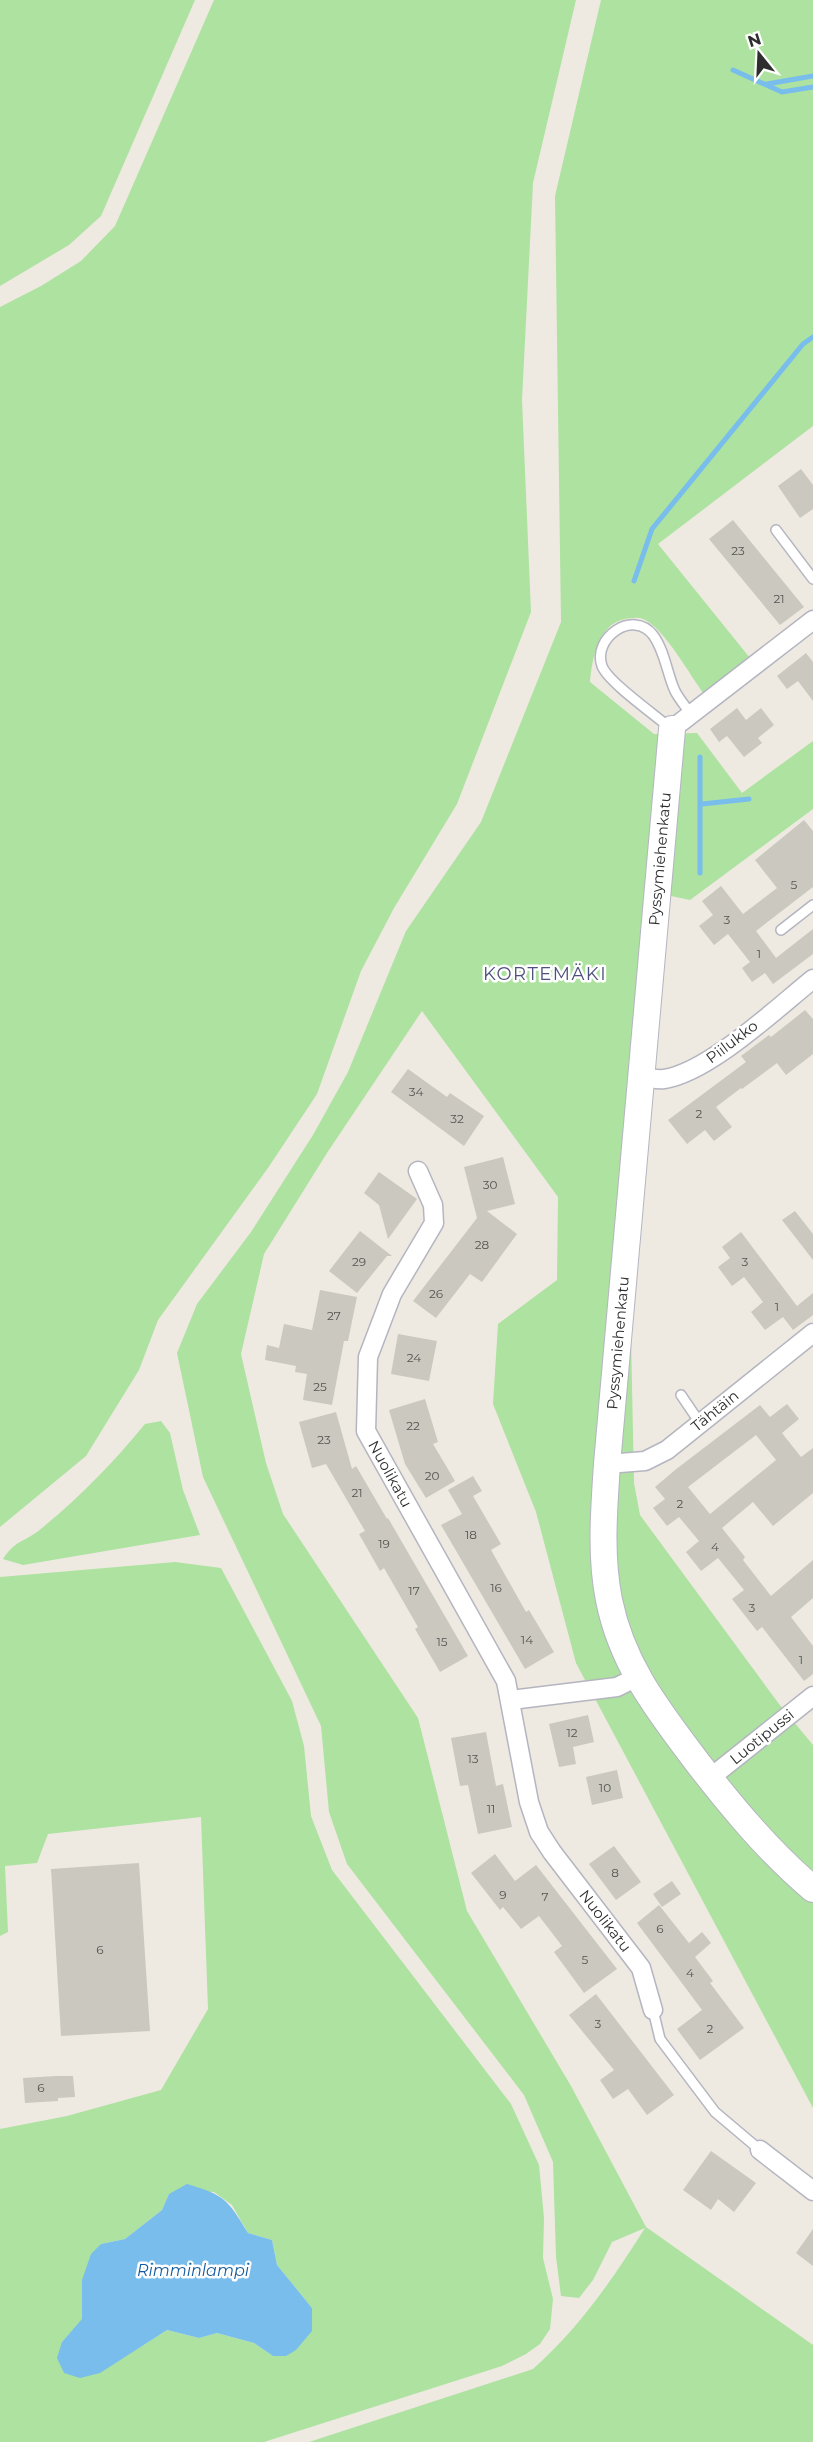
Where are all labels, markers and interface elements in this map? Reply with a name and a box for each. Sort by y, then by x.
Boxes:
north arrow [729,24,789,84]
text: N [745,29,764,51]
house number: 23 [731,543,745,558]
house number: 21 [773,591,785,606]
street label: Pyssymiehenkatu [644,791,675,926]
house number: 5 [791,877,798,892]
house number: 3 [724,912,731,927]
house number: 1 [757,946,761,961]
district label: KORTEMÄKI [483,963,607,985]
street label: Piilukko [702,1016,761,1067]
house number: 34 [409,1084,423,1099]
house number: 2 [696,1106,703,1121]
house number: 32 [450,1111,464,1126]
house number: 30 [483,1177,497,1192]
house number: 28 [475,1237,490,1252]
house number: 29 [352,1254,366,1269]
house number: 3 [742,1254,749,1269]
street label: Pyssymiehenkatu [602,1275,633,1410]
house number: 26 [429,1286,443,1301]
house number: 1 [775,1299,779,1314]
house number: 27 [327,1308,341,1323]
house number: 24 [407,1350,421,1365]
house number: 25 [313,1379,327,1394]
street label: Tähtäin [687,1386,742,1436]
house number: 22 [406,1418,420,1433]
house number: 23 [317,1432,331,1447]
street label: Nuolikatu [364,1437,417,1511]
house number: 20 [425,1468,439,1483]
house number: 21 [351,1485,363,1500]
house number: 2 [677,1496,684,1511]
house number: 18 [465,1527,477,1542]
house number: 19 [378,1536,390,1551]
house number: 4 [711,1539,719,1554]
house number: 16 [490,1580,502,1595]
house number: 17 [408,1583,420,1598]
house number: 3 [749,1600,756,1615]
house number: 14 [521,1632,533,1647]
house number: 15 [436,1634,448,1649]
house number: 1 [799,1652,803,1667]
street label: Luotipussi [726,1705,798,1768]
house number: 12 [566,1725,578,1740]
house number: 13 [467,1751,479,1766]
house number: 10 [599,1780,611,1795]
house number: 11 [487,1801,495,1816]
house number: 8 [611,1865,619,1880]
street label: Nuolikatu [575,1886,636,1956]
house number: 9 [499,1887,507,1902]
house number: 7 [541,1889,549,1904]
house number: 6 [656,1921,664,1936]
house number: 6 [96,1942,104,1957]
house number: 5 [582,1952,589,1967]
house number: 4 [686,1965,694,1980]
house number: 3 [595,2016,602,2031]
house number: 2 [707,2021,714,2036]
house number: 6 [37,2080,45,2095]
water label: Rimminlampi [137,2261,250,2280]

